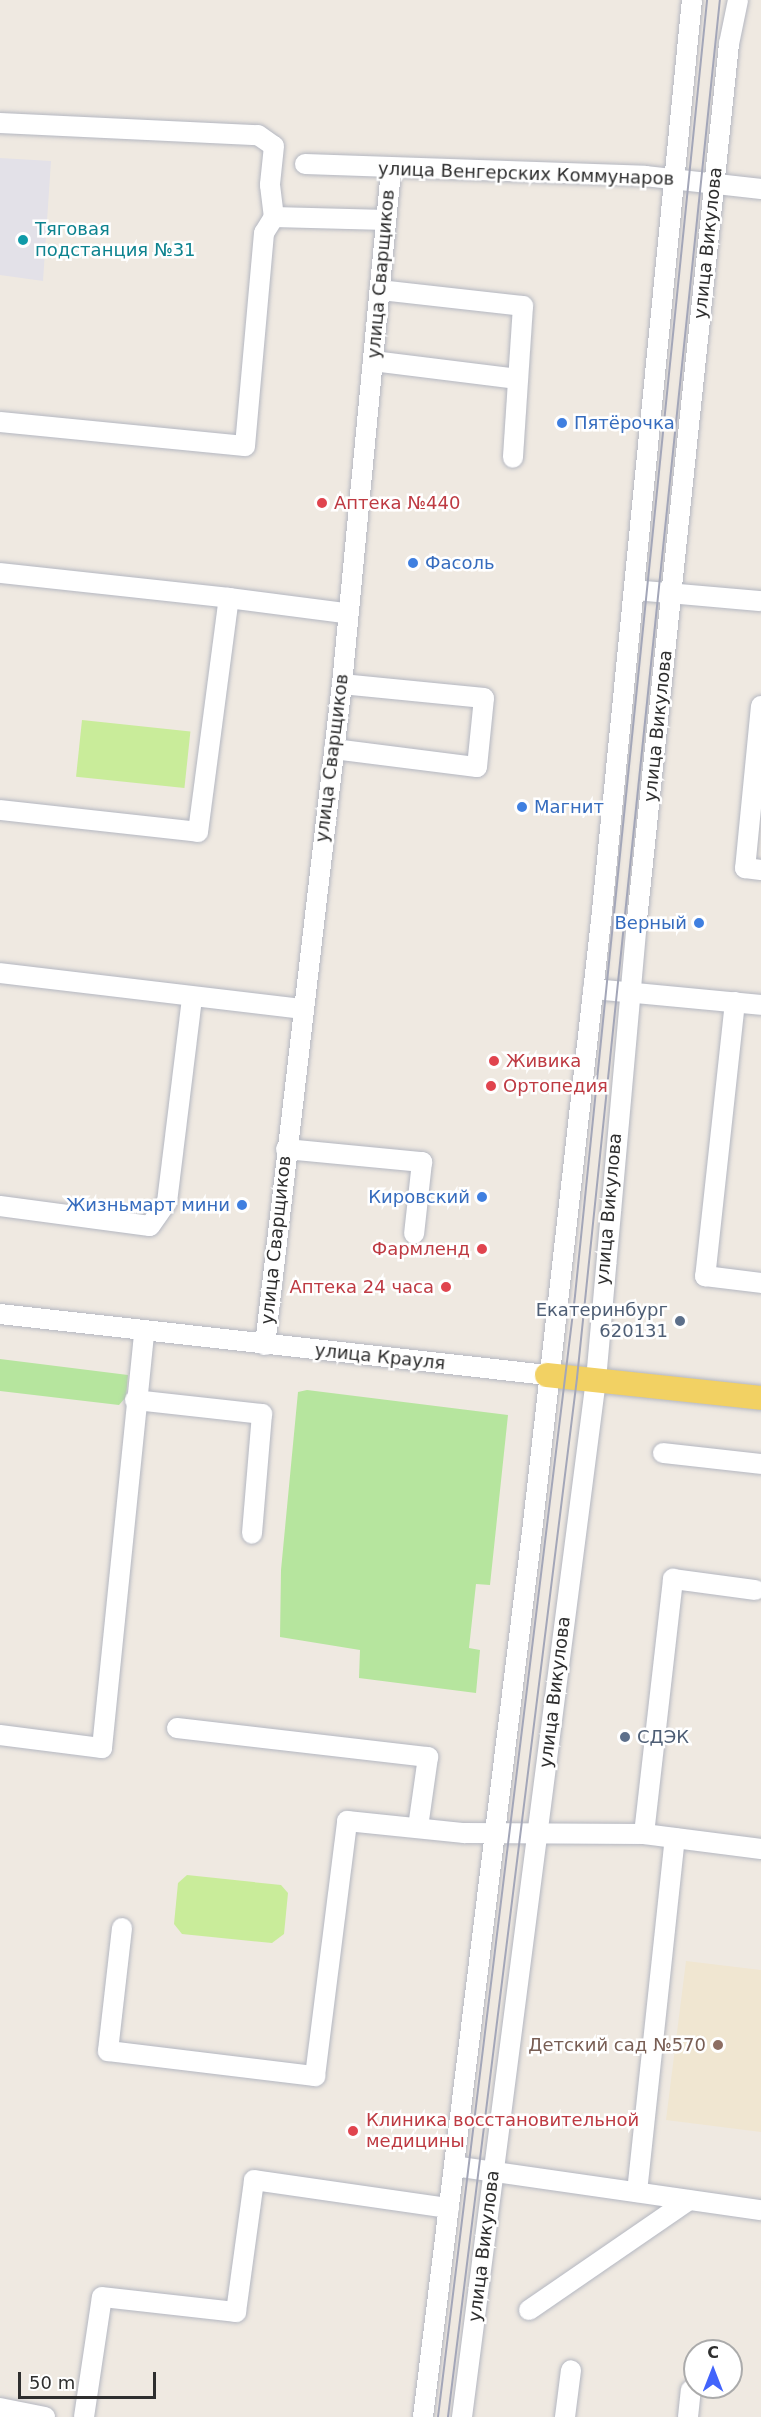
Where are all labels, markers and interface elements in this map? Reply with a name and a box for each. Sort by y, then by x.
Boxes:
street label: улица Венгерских Коммунаров [378,158,674,190]
street label: улица Викулова [689,166,727,320]
street label: улица Сварщиков [363,189,399,359]
place label: Тяговая подстанция №31 [35,219,196,262]
marker: Тяговая подстанция №31 [16,233,30,247]
place label: Пятёрочка [574,412,675,434]
marker: Пятёрочка [555,416,569,430]
place label: Аптека №440 [334,492,460,514]
marker: Аптека №440 [315,496,329,510]
place label: Фасоль [425,552,495,574]
marker: Фасоль [406,556,420,570]
street label: улица Викулова [639,649,677,803]
street label: улица Сварщиков [311,672,353,844]
place label: Магнит [534,796,604,818]
marker: Магнит [515,800,529,814]
place label: Верный [614,912,687,934]
marker: Верный [692,916,706,930]
place label: Живика [506,1050,581,1072]
marker: Живика [487,1054,501,1068]
place label: Ортопедия [503,1075,608,1097]
marker: Ортопедия [484,1079,498,1093]
street label: улица Викулова [592,1132,626,1286]
street label: улица Сварщиков [256,1155,296,1325]
place label: Кировский [368,1186,470,1208]
marker: Кировский [475,1190,489,1204]
place label: Жизньмарт мини [66,1194,230,1216]
marker: Жизньмарт мини [235,1198,249,1212]
place label: Фармленд [372,1238,470,1260]
marker: Фармленд [475,1242,489,1256]
place label: Аптека 24 часа [290,1276,434,1298]
marker: Аптека 24 часа [439,1280,453,1294]
place label: Екатеринбург 620131 [536,1300,668,1342]
marker: Екатеринбург 620131 [673,1314,687,1328]
street label: улица Крауля [314,1339,446,1375]
street label: улица Викулова [535,1615,575,1769]
place label: СДЭК [637,1726,689,1748]
marker: СДЭК [618,1730,632,1744]
place label: Детский сад №570 [528,2034,706,2056]
marker: Детский сад №570 [711,2038,725,2052]
place label: Клиника восстановительной медицины [366,2110,639,2152]
marker: Клиника восстановительной медицины [344,2122,362,2140]
street label: улица Викулова [464,2169,504,2323]
north arrow [683,2339,743,2399]
text: С [707,2343,719,2362]
scale bar [21,2360,159,2398]
text: 50 m [29,2372,75,2393]

